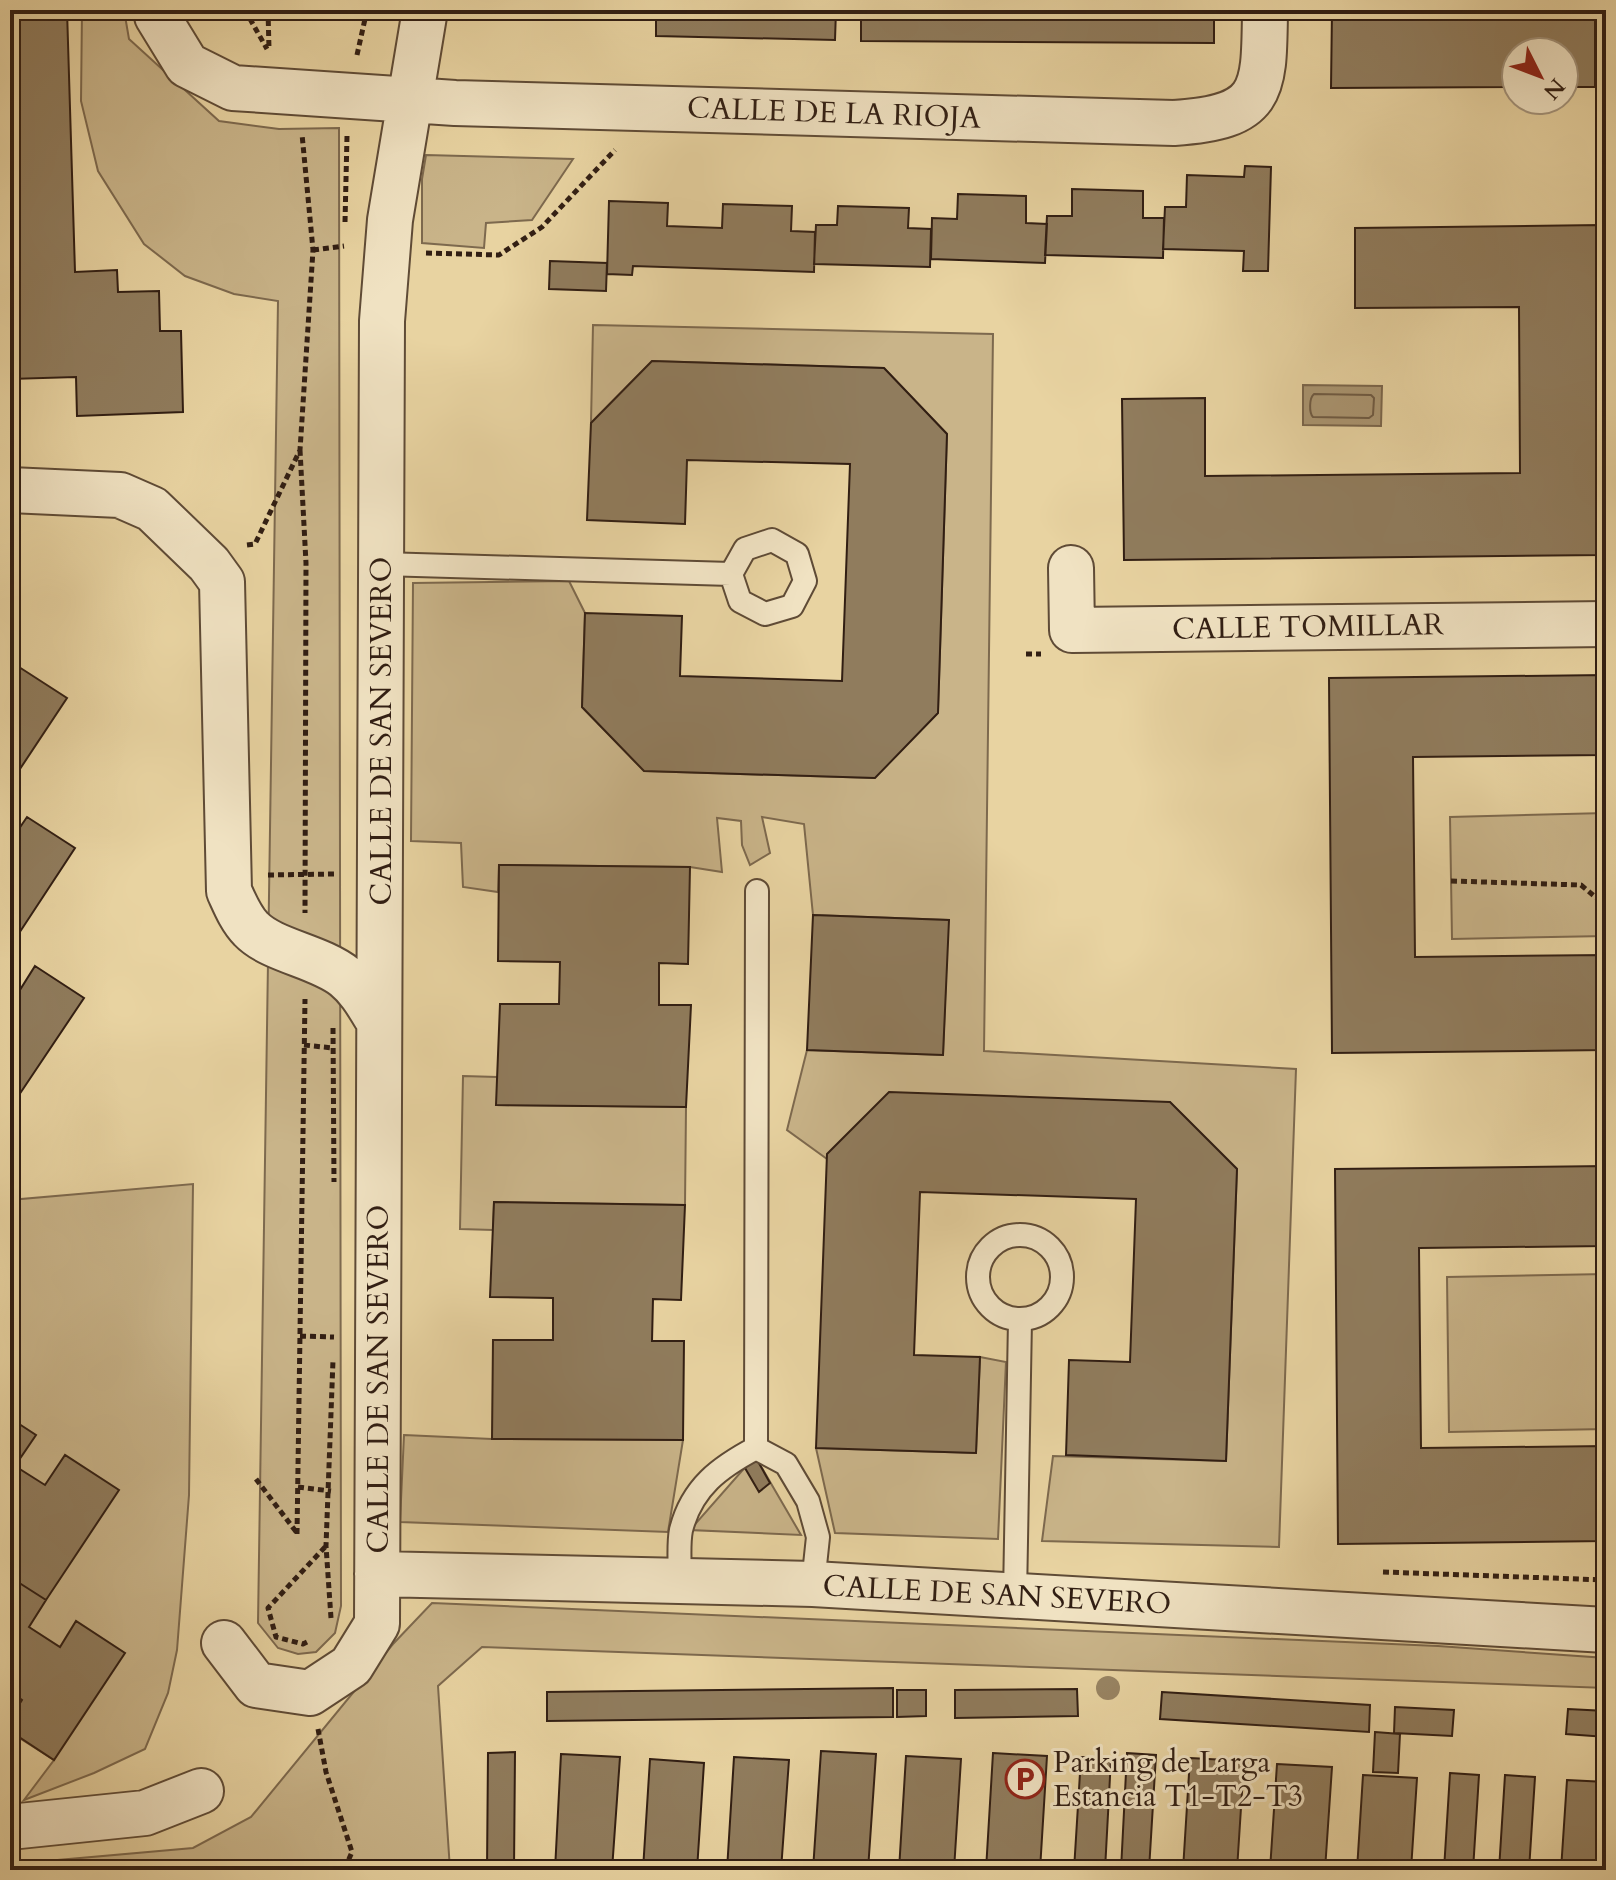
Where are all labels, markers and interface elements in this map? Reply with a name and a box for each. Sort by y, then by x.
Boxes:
north arrow [1500,36,1580,116]
text: N [1537,72,1572,106]
street label: CALLE DE LA RIOJA [686,87,982,139]
street label: CALLE DE SAN SEVERO [361,557,402,905]
street label: CALLE TOMILLAR [1172,604,1445,650]
street label: CALLE DE SAN SEVERO [358,1205,399,1553]
street label: CALLE DE SAN SEVERO [822,1565,1172,1625]
place label: Parking de Larga Estancia T1-T2-T3 [1053,1742,1303,1817]
parking icon: Parking de Larga Estancia T1-T2-T3 [1004,1758,1046,1800]

